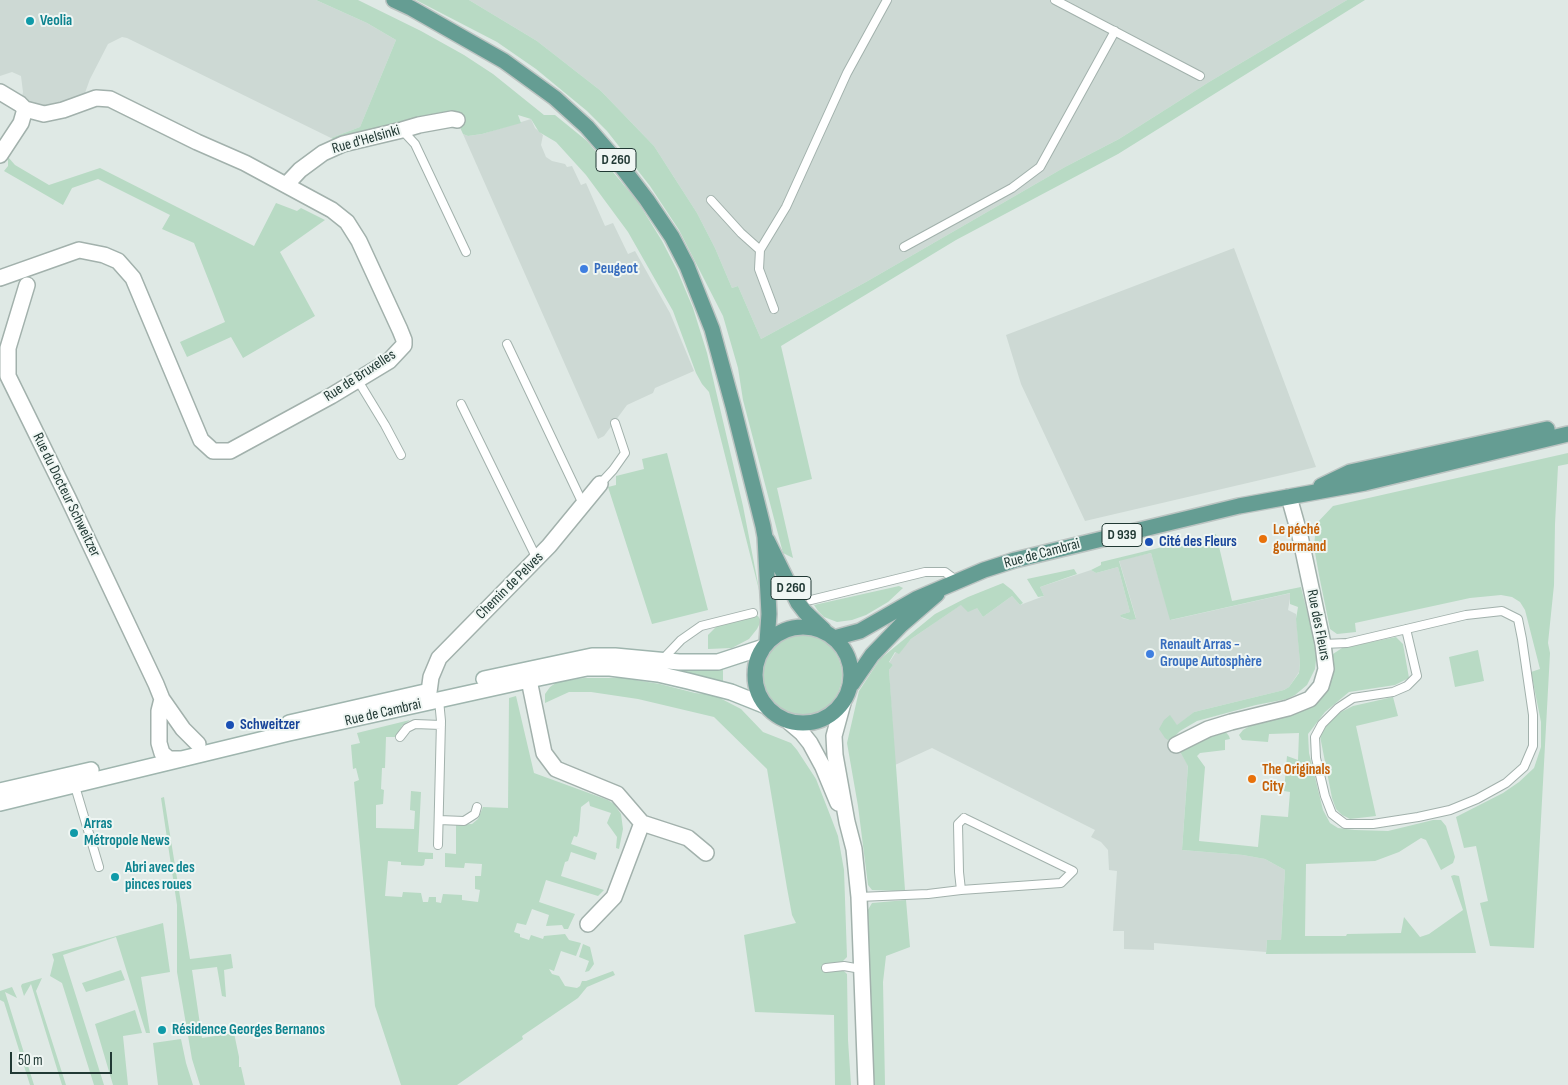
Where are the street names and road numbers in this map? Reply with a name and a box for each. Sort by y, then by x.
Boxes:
street label: Rue d'Helsinki [330,122,402,158]
road number: D 260 [596,148,636,172]
street label: Rue de Bruxelles [321,346,399,406]
street label: Rue du Docteur Schweitzer [28,430,104,560]
road number: D 939 [1102,524,1142,546]
street label: Rue de Cambrai [1002,535,1082,573]
street label: Chemin de Pelves [473,549,547,623]
road number: D 260 [771,576,811,600]
street label: Rue des Fleurs [1302,588,1334,662]
street label: Rue de Cambrai [343,696,423,730]

